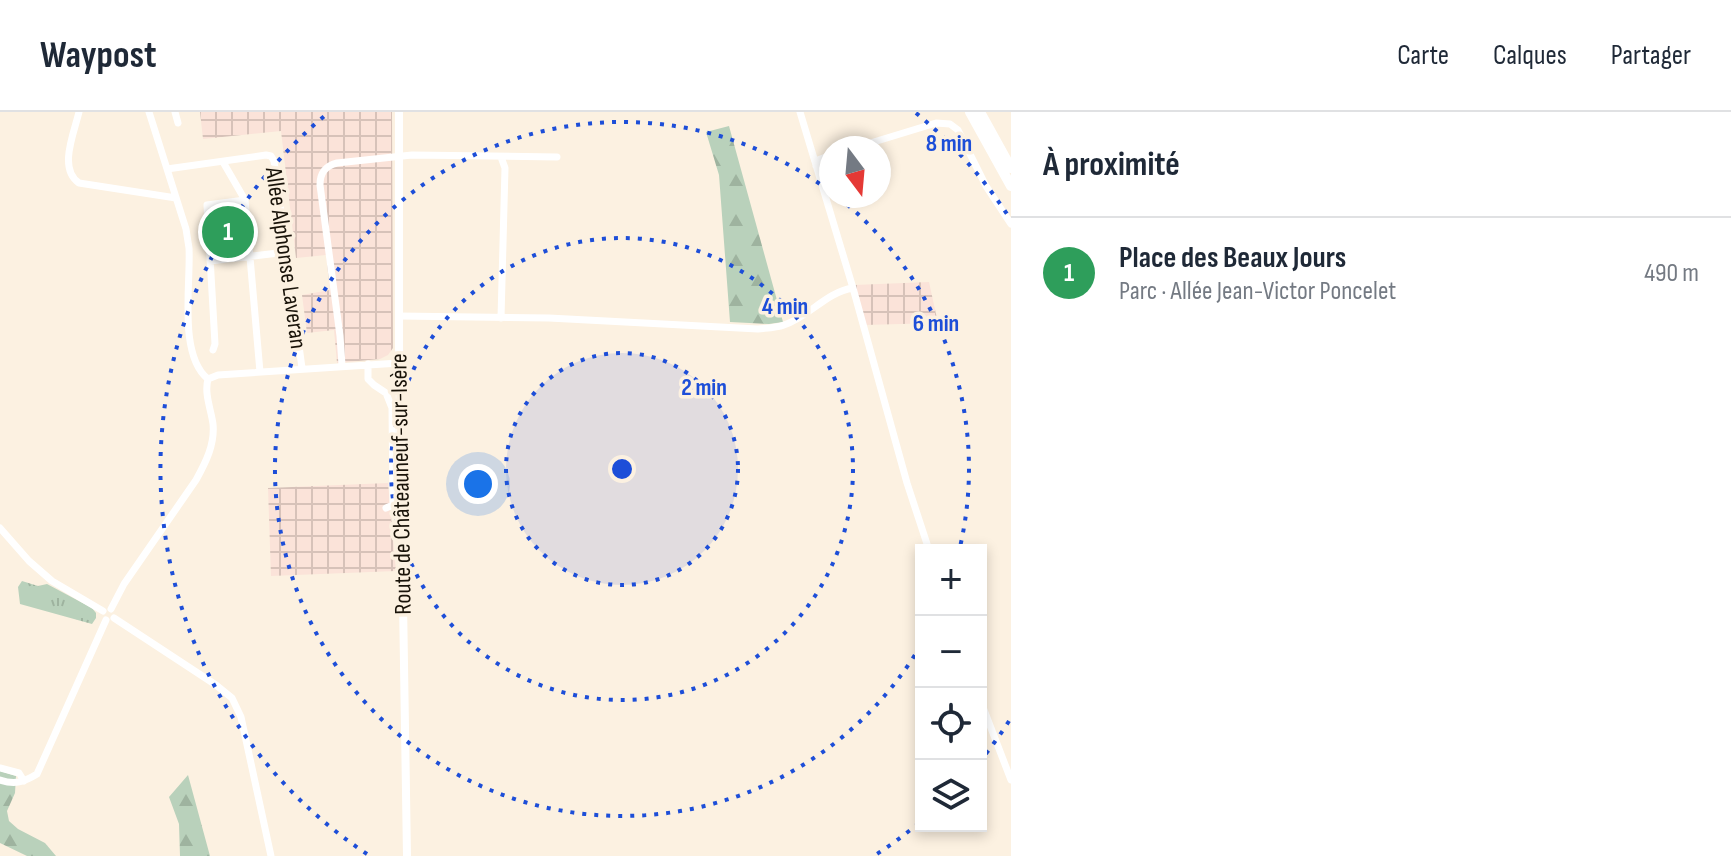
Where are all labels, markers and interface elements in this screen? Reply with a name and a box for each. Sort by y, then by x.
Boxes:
text: Waypost [40,33,157,78]
text: Carte [1397,39,1449,72]
text: Calques [1493,39,1567,72]
text: Partager [1611,39,1691,72]
text: 8 min [926,129,972,158]
north arrow [819,136,891,208]
text: À proximité [1043,144,1180,185]
street label: Allée Alphonse Laveran [259,164,313,351]
pin: 1 [202,202,254,262]
text: Place des Beaux Jours [1119,240,1346,276]
text: 1 [1064,258,1074,289]
text: 490 m [1644,258,1699,289]
text: Parc · Allée Jean-Victor Poncelet [1119,276,1396,307]
text: 4 min [762,292,808,321]
text: 6 min [913,309,959,338]
street label: Route de Châteauneuf-sur-Isère [384,353,418,615]
text: 2 min [681,373,727,402]
centre of rings [608,455,636,483]
your location [458,464,498,504]
map controls [915,544,987,832]
button: + [915,544,987,616]
button: − [915,616,987,688]
button: locate [915,688,987,760]
button: layers [915,760,987,832]

